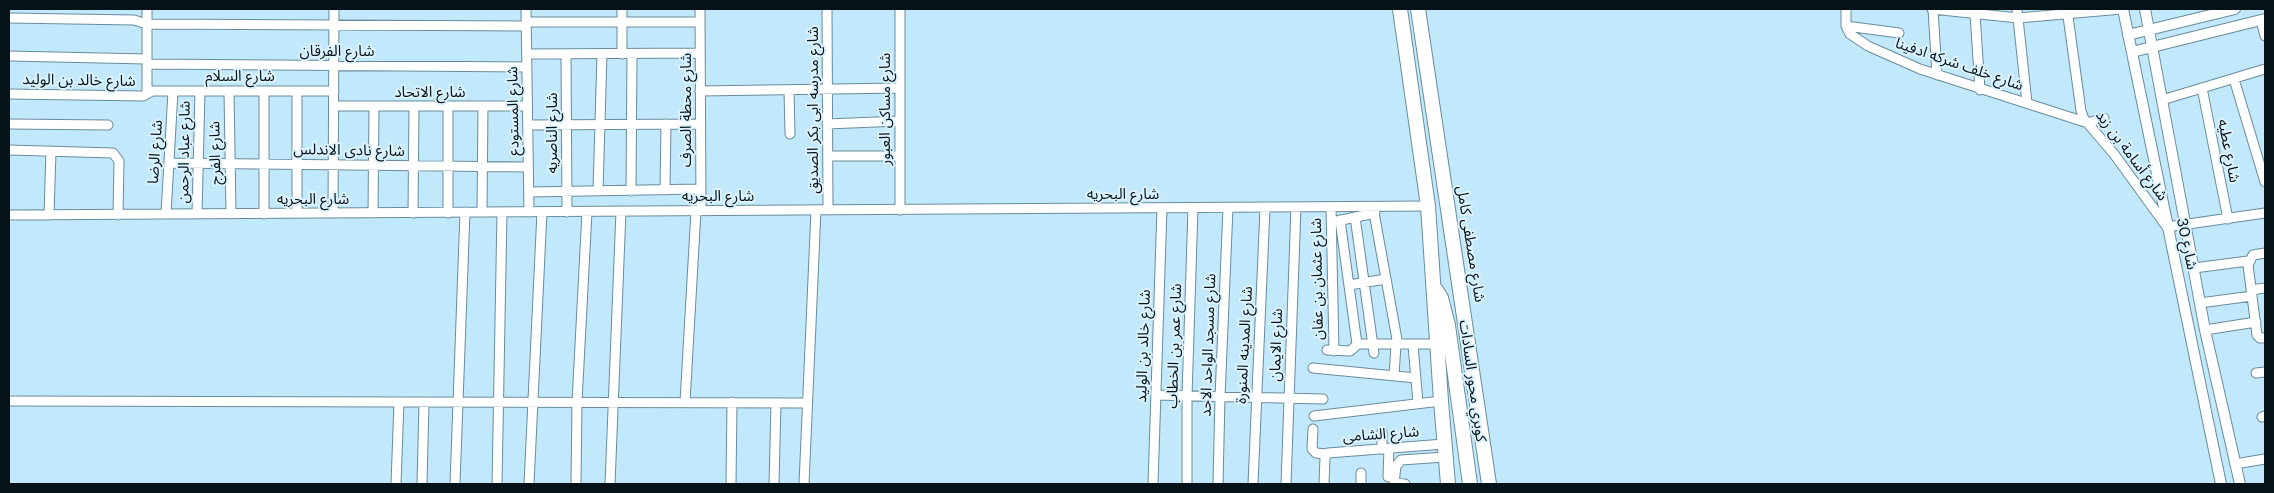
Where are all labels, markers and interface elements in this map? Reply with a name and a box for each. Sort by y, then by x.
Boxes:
street label: شارع مدرسه ابى بكر الصديق [805,26,823,194]
street label: شارع خلف شركه ادفينا [1893,35,2025,95]
street label: شارع الفرقان [300,43,374,61]
street label: شارع محطة الصرف [678,53,696,167]
street label: شارع مساكن العبور [877,53,895,165]
street label: شارع المستودع [504,66,524,156]
street label: شارع السلام [205,68,275,86]
street label: شارع خالد بن الوليد [22,71,136,91]
street label: شارع الاتحاد [394,84,466,102]
street label: شارع الناصريه [544,92,562,174]
street label: شارع عباد الرحمن [175,101,195,203]
street label: شارع أسامة بن زيد [2091,107,2171,205]
street label: شارع عطيه [2213,118,2243,184]
street label: شارع الرضا [145,119,167,185]
street label: شارع الفرج [206,121,226,185]
street label: شارع نادى الاندلس [293,141,405,161]
street label: شارع مصطفى كامل [1452,184,1488,304]
street label: شارع البحريه [1087,186,1159,204]
street label: شارع البحريه [682,188,754,206]
street label: شارع البحريه [277,191,349,209]
street label: شارع 30 [2172,217,2200,271]
street label: شارع عثمان بن عفان [1308,218,1328,340]
street label: شارع مسجد الواحد الاحد [1198,273,1220,417]
street label: شارع عمر بن الخطاب [1164,283,1186,409]
street label: شارع المدينه المنورة [1233,286,1257,404]
street label: شارع خالد بن الوليد [1133,289,1155,403]
street label: شارع الايمان [1267,308,1287,382]
street label: كوبري محور السادات [1455,319,1489,443]
street label: شارع الشامى [1342,423,1420,447]

